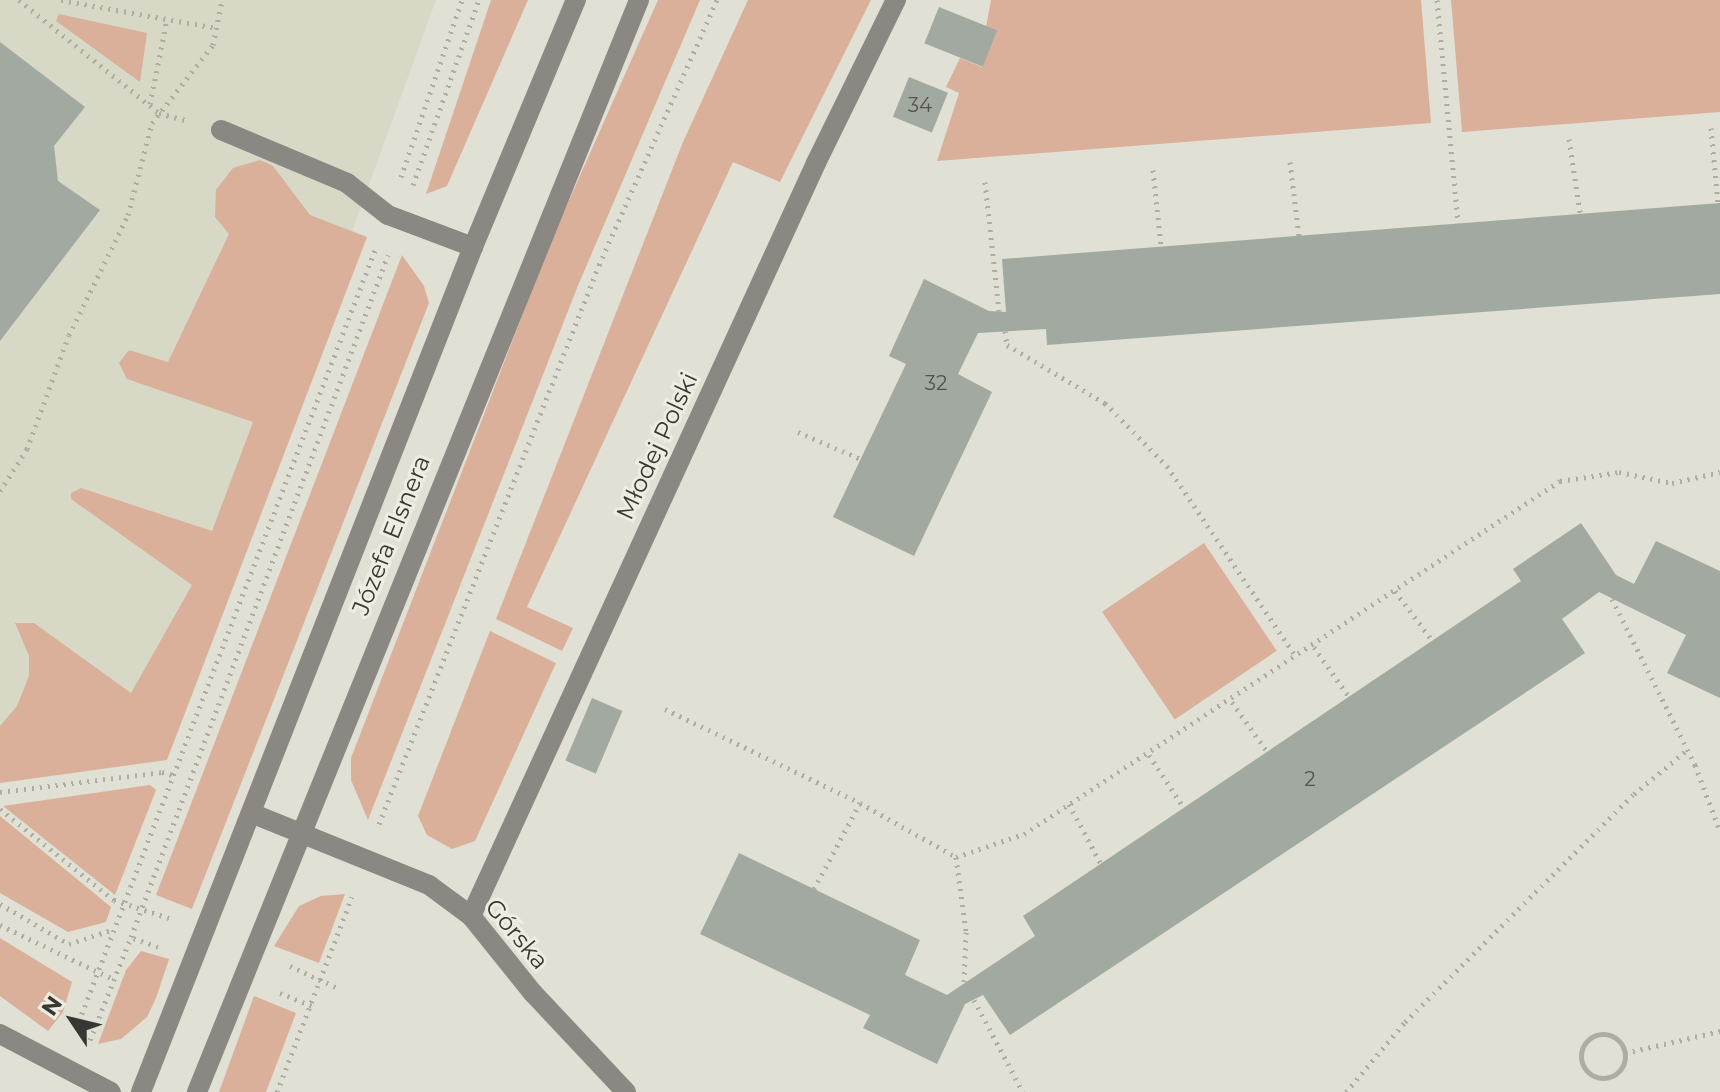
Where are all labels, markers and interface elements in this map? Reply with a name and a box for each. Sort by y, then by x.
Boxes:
house number: 34 [908,93,932,117]
street label: Młodej Polski [610,368,704,524]
house number: 32 [925,371,947,395]
street label: Józefa Elsnera [346,451,436,619]
house number: 2 [1304,767,1316,791]
street label: Górska [479,893,555,975]
north arrow [32,980,112,1060]
text: N [36,991,68,1021]

